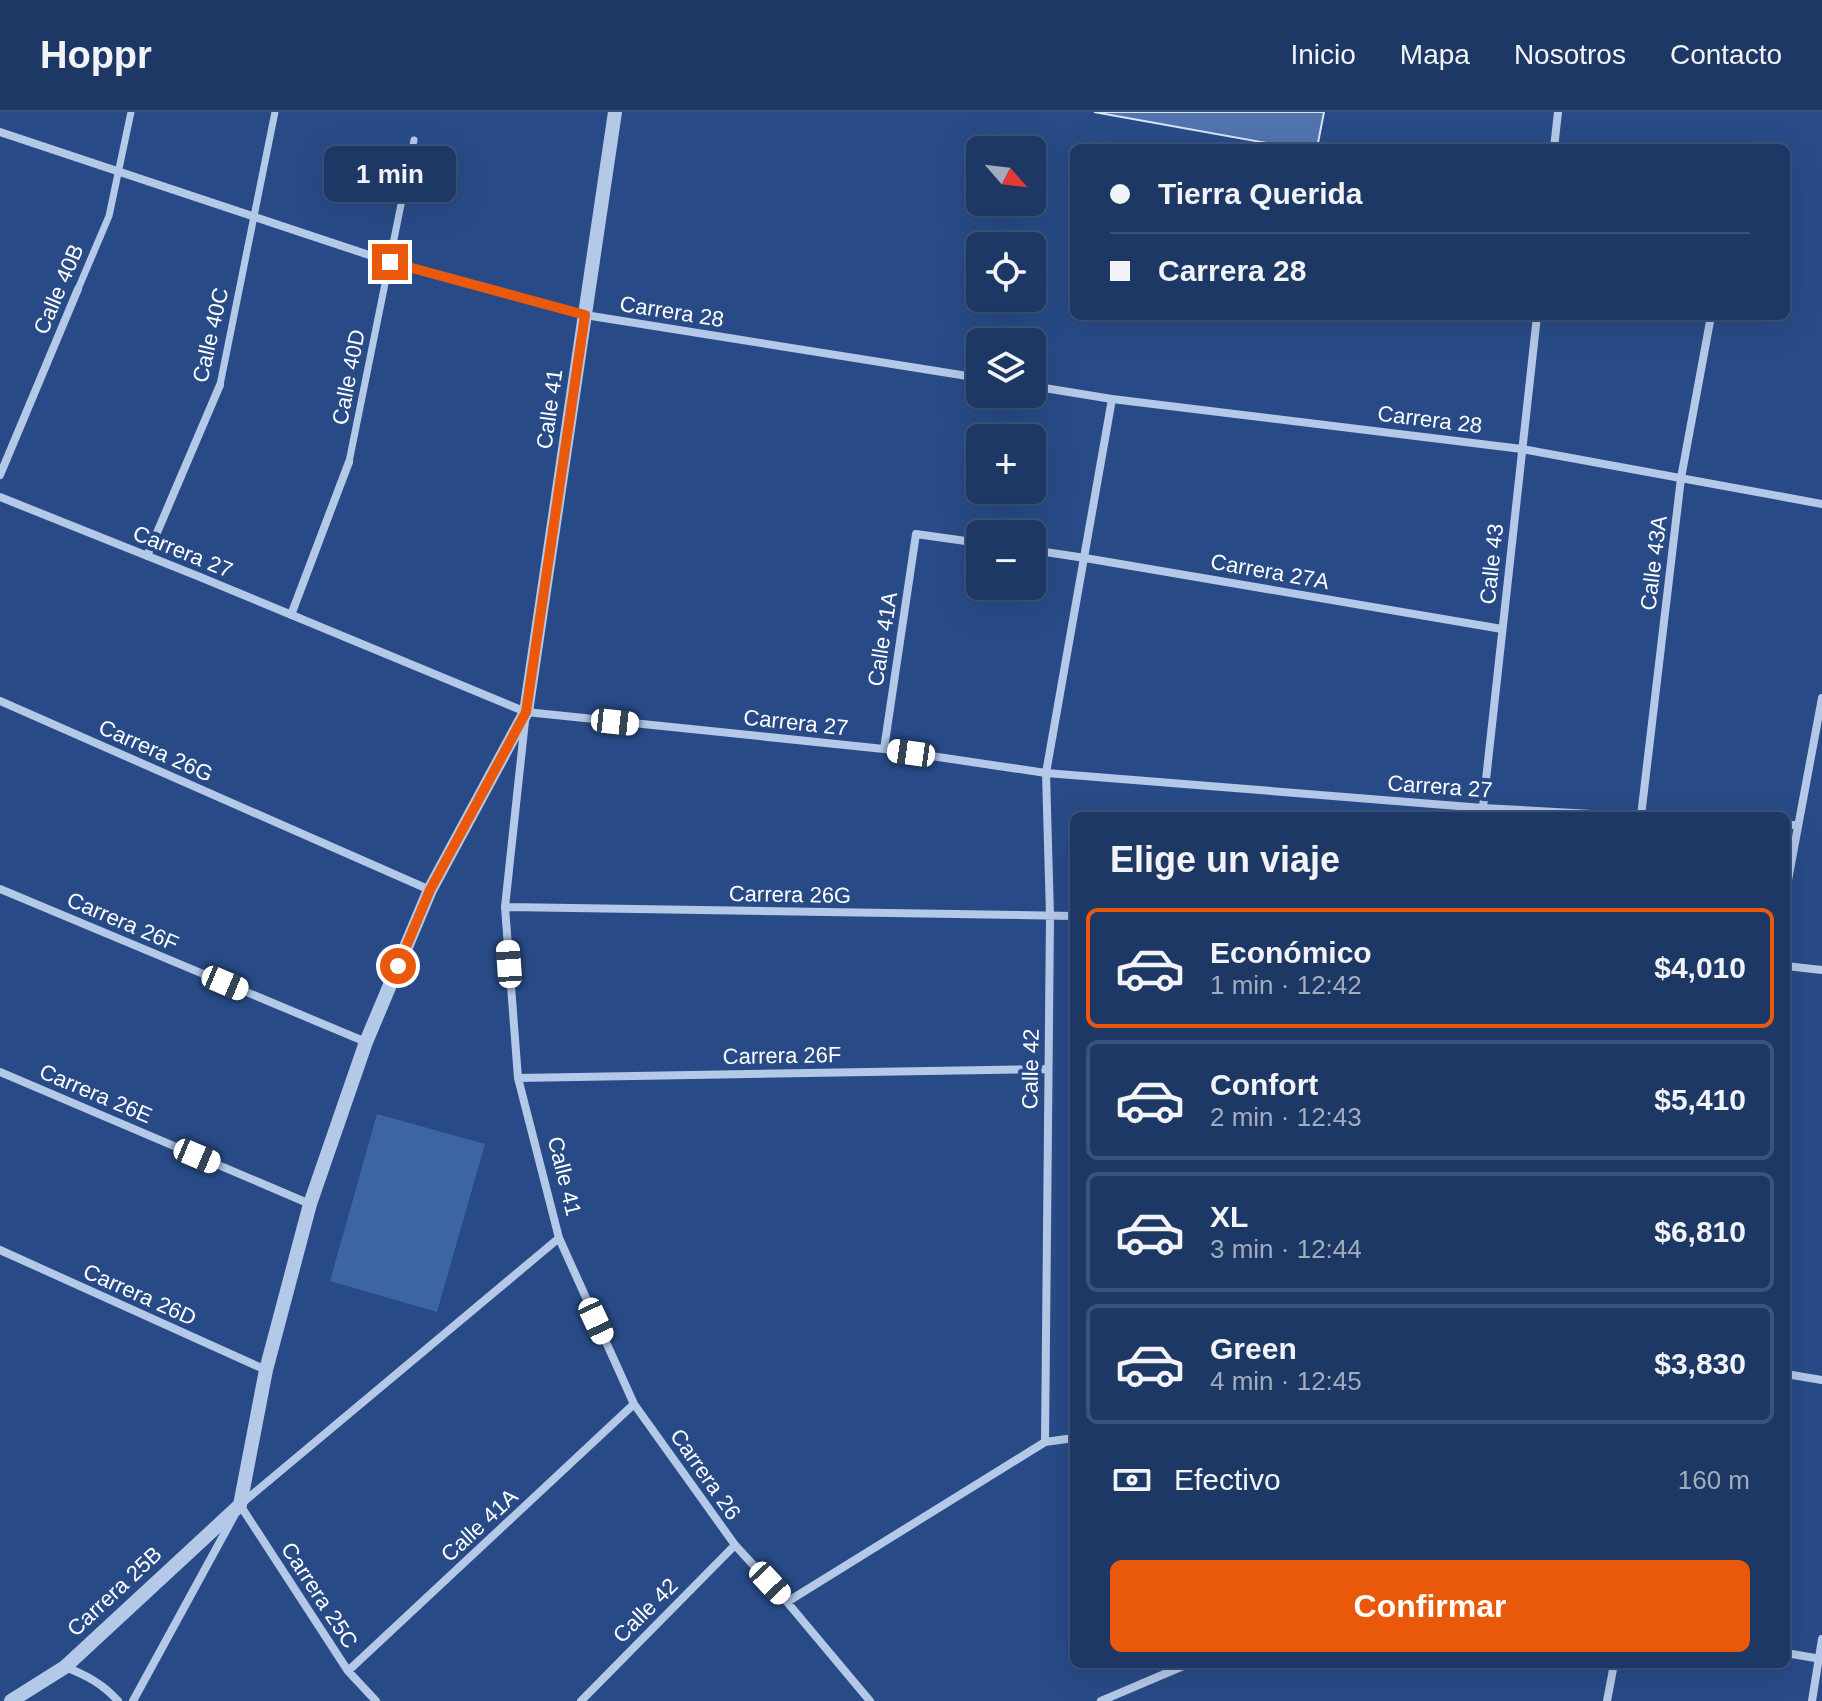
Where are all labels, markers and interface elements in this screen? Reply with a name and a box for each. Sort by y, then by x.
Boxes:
text: Hoppr [40,34,152,76]
text: Inicio [1290,39,1356,70]
text: Mapa [1400,39,1470,70]
text: Nosotros [1514,39,1626,70]
text: Contacto [1670,39,1782,70]
north arrow [966,136,1046,216]
map controls [966,136,1046,600]
callout: 1 min [324,146,456,202]
text: 1 min [356,159,424,189]
text: Tierra Querida [1158,177,1363,210]
button: locate [966,232,1046,312]
street label: Calle 40B [28,240,89,338]
route end [372,244,408,280]
text: Carrera 28 [1158,254,1306,287]
street label: Calle 40C [187,285,234,385]
street label: Carrera 28 [618,291,726,332]
street label: Calle 40D [327,327,370,427]
button: layers [966,328,1046,408]
street label: Calle 41 [531,367,567,451]
street label: Carrera 28 [1376,401,1484,438]
button: + [966,424,1046,504]
street label: Calle 43A [1635,514,1672,612]
street label: Carrera 27 [129,520,236,583]
button: − [966,520,1046,600]
street label: Calle 43 [1475,523,1508,605]
street label: Carrera 27A [1209,549,1331,594]
street label: Calle 41A [863,590,902,688]
street label: Carrera 27 [742,705,850,740]
car [590,708,640,736]
street label: Carrera 26G [95,714,217,787]
car [886,738,936,768]
street label: Carrera 27 [1387,770,1493,803]
text: Elige un viaje [1110,839,1340,880]
street label: Carrera 26G [729,881,851,908]
street label: Carrera 26F [63,887,182,956]
icon: car [1114,932,1186,1004]
text: Económico [1210,936,1372,969]
car [495,939,523,989]
route start [380,948,416,984]
text: $4,010 [1654,951,1746,984]
car [198,963,252,1003]
text: 1 min · 12:42 [1210,970,1362,1000]
street label: Calle 42 [1017,1028,1044,1110]
street label: Carrera 26F [723,1042,842,1069]
street label: Carrera 26E [36,1059,156,1128]
icon: car [1114,1064,1186,1136]
text: Confort [1210,1068,1318,1101]
text: $5,410 [1654,1083,1746,1116]
text: 2 min · 12:43 [1210,1102,1362,1132]
street label: Calle 41 [543,1134,586,1218]
car [170,1136,224,1176]
icon: car [1114,1196,1186,1268]
text: XL [1210,1200,1248,1233]
text: $6,810 [1654,1215,1746,1248]
text: 3 min · 12:44 [1210,1234,1362,1264]
street label: Carrera 26D [79,1258,200,1330]
car [575,1294,617,1348]
icon: car [1114,1328,1186,1400]
text: Green [1210,1332,1297,1365]
text: $3,830 [1654,1347,1746,1380]
text: 4 min · 12:45 [1210,1366,1362,1396]
street label: Carrera 26 [665,1424,746,1525]
icon: cash [1110,1458,1154,1502]
text: Efectivo [1174,1463,1281,1496]
text: 160 m [1678,1465,1750,1495]
street label: Calle 41A [436,1483,523,1567]
street label: Carrera 25C [276,1538,363,1653]
street label: Carrera 25B [62,1541,167,1641]
car [745,1557,795,1609]
button: Confirmar [1110,1560,1750,1652]
street label: Calle 42 [608,1573,683,1648]

